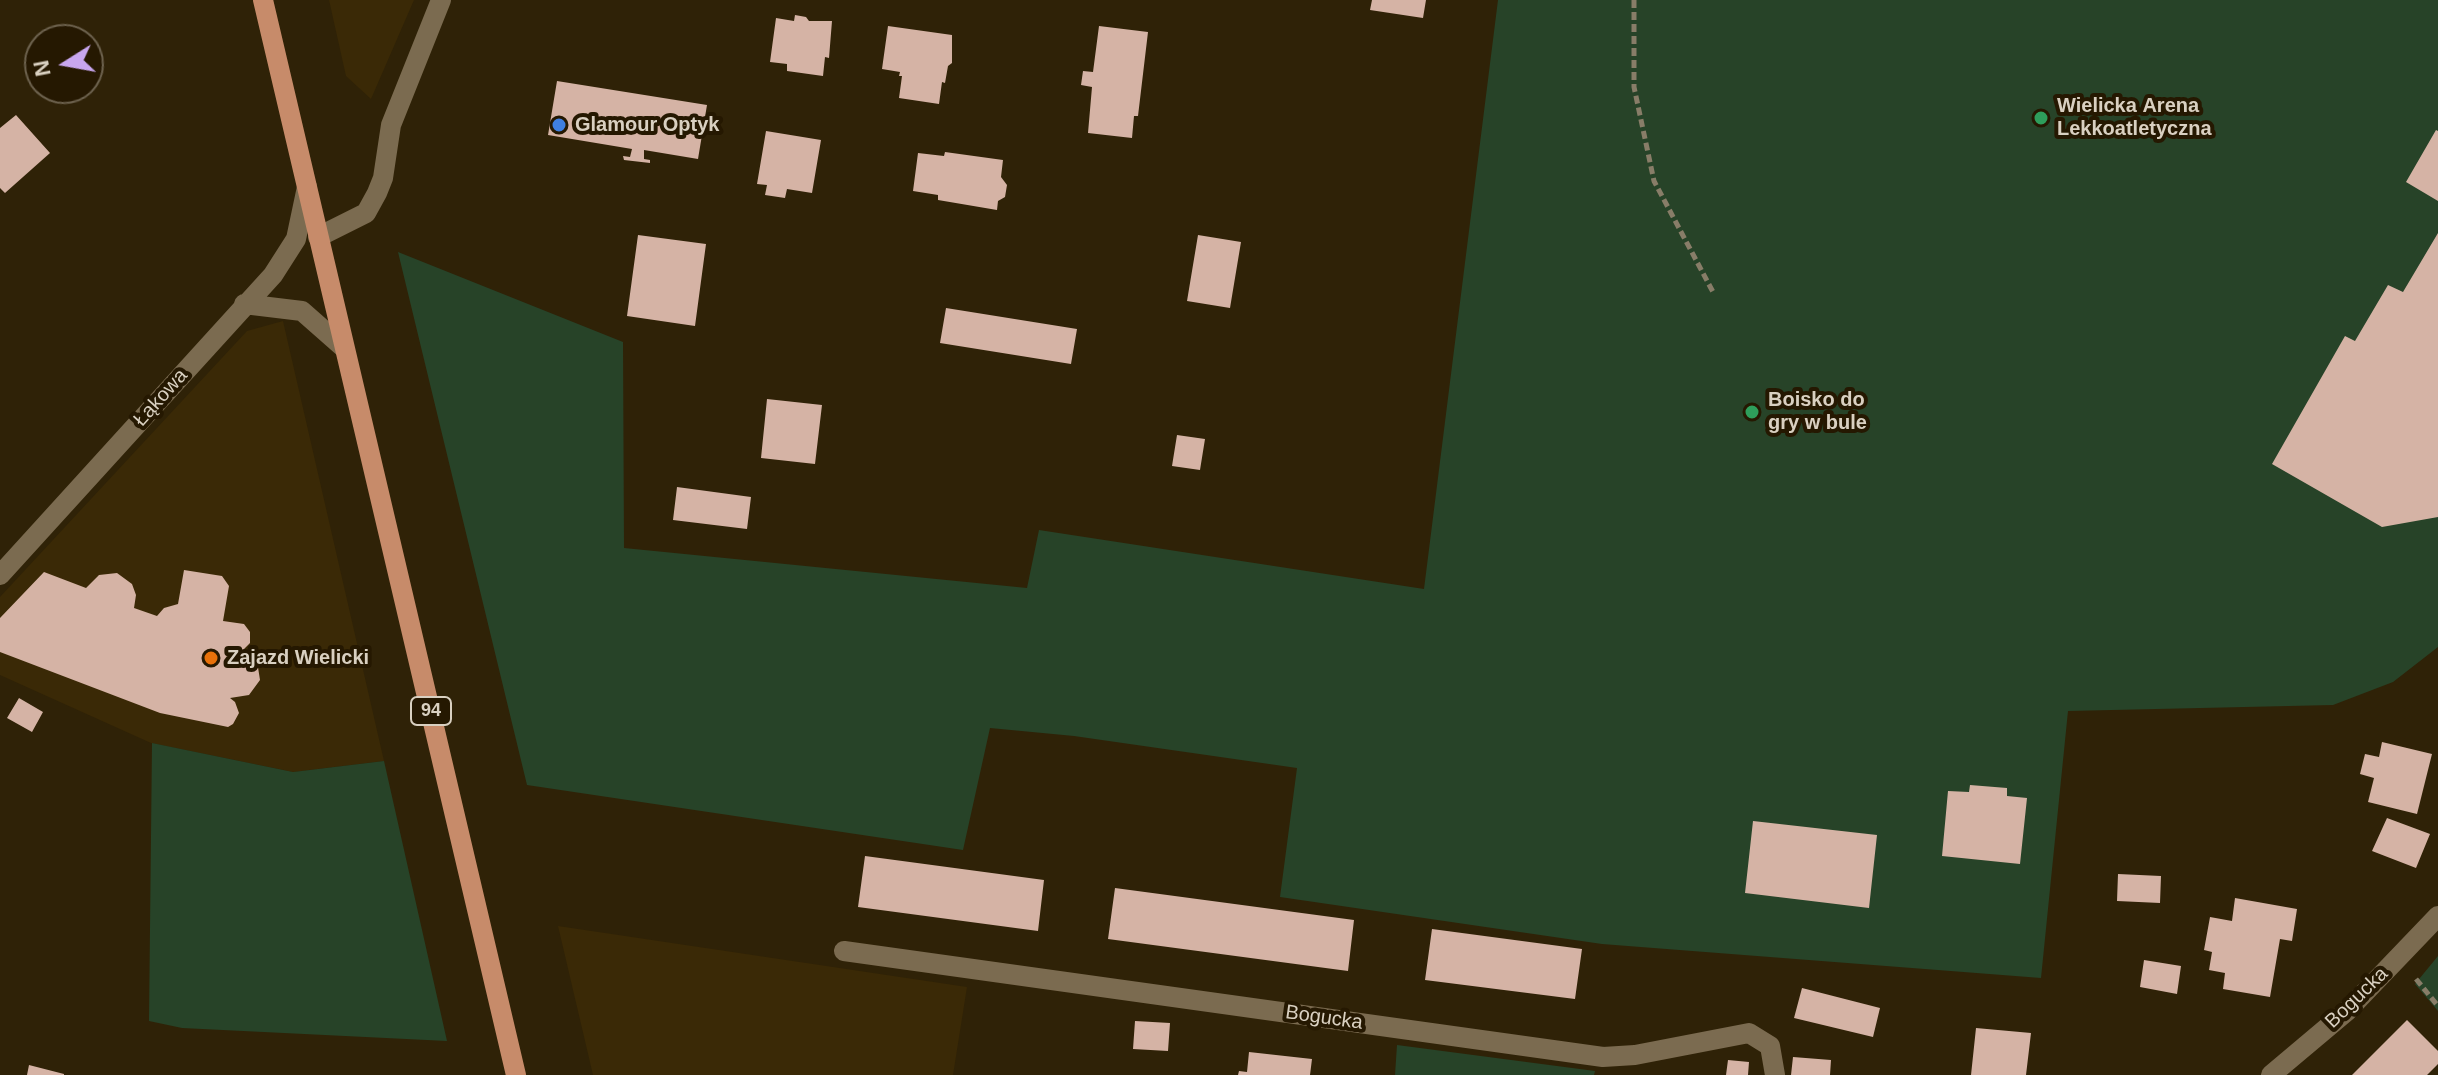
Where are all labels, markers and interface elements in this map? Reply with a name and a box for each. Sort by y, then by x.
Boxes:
north arrow [24,24,104,104]
text: N [28,58,56,78]
place label: Wielicka Arena Lekkoatletyczna [2057,94,2212,141]
marker: Wielicka Arena Lekkoatletyczna [2032,109,2050,127]
place label: Glamour Optyk [575,113,719,137]
marker: Glamour Optyk [550,116,568,134]
street label: Łąkowa [129,364,193,432]
place label: Boisko do gry w bule [1768,388,1867,435]
marker: Boisko do gry w bule [1743,403,1761,421]
place label: Zajazd Wielicki [227,646,369,670]
marker: Zajazd Wielicki [202,649,220,667]
road number: 94 [411,697,451,725]
street label: Bogucka [2321,962,2393,1034]
street label: Bogucka [1284,1001,1364,1035]

